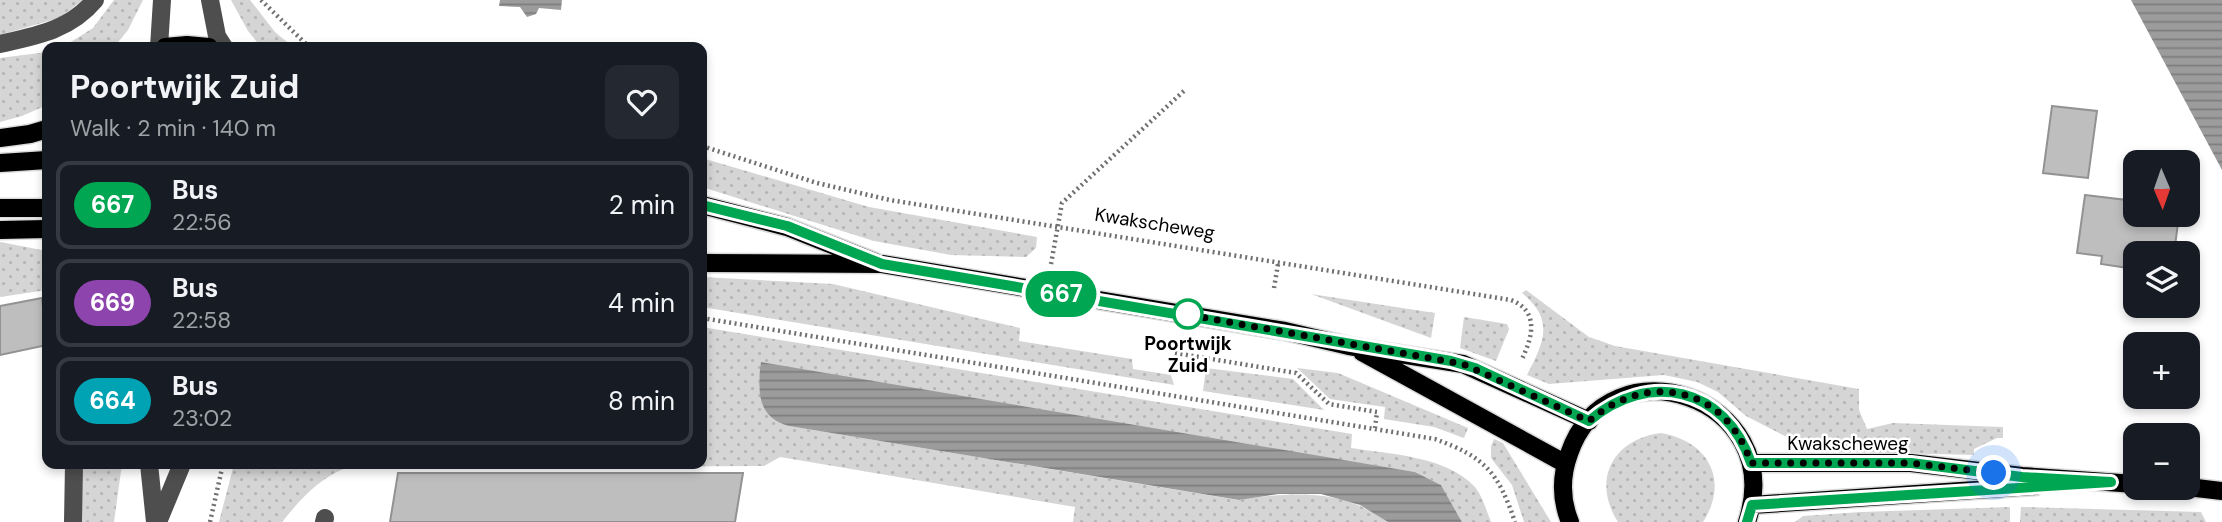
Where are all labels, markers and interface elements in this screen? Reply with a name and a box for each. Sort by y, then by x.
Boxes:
text: Poortwijk Zuid [70,65,300,108]
button: heart [605,65,679,139]
text: Walk · 2 min · 140 m [70,113,276,143]
north arrow [2123,150,2200,228]
map controls [2123,150,2200,500]
text: Bus [172,173,218,207]
text: 2 min [609,188,675,222]
text: 667 [91,189,134,220]
street label: Kwakscheweg [1093,202,1217,245]
text: 22:56 [172,207,232,237]
button: layers [2123,241,2200,318]
text: Bus [172,271,218,305]
line badge: 667 [1021,271,1101,317]
text: 667 [1039,278,1083,309]
text: 4 min [608,286,675,320]
text: 669 [90,287,135,318]
marker: Poortwijk Zuid [1173,299,1203,329]
text: 22:58 [172,305,231,335]
place label: Poortwijk Zuid [1144,331,1232,378]
button: + [2123,332,2200,409]
text: Bus [172,369,218,403]
text: 8 min [608,384,675,418]
text: 664 [89,385,136,416]
text: 23:02 [172,403,232,433]
button: − [2123,423,2200,500]
street label: Kwakscheweg [1787,431,1909,456]
your location [1976,455,2011,490]

